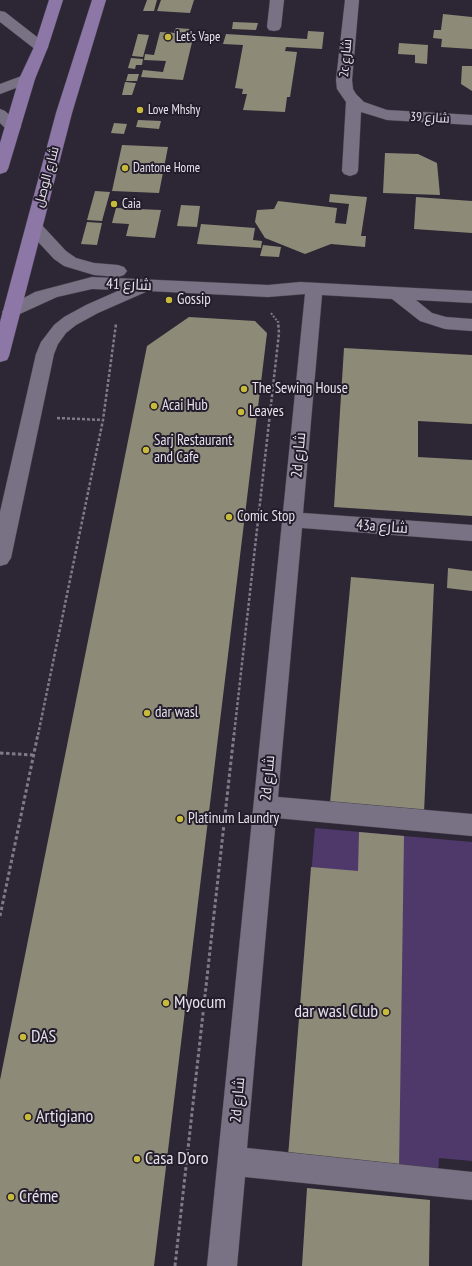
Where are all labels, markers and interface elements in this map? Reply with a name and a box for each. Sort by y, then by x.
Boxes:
place label: Let's Vape [176,29,220,45]
marker: Let's Vape [163,32,173,42]
street label: 2c شارع [337,38,355,78]
place label: Love Mhshy [148,102,200,118]
marker: Love Mhshy [135,105,145,115]
street label: شارع 39 [410,109,450,127]
street label: شارع الوصل [31,145,63,209]
place label: Dantone Home [133,160,200,176]
marker: Dantone Home [120,163,130,173]
place label: Caia [122,196,141,212]
marker: Caia [109,199,119,209]
street label: شارع 41 [106,275,152,295]
place label: Gossip [177,291,211,309]
marker: Gossip [164,295,174,305]
place label: The Sewing House [252,380,348,398]
marker: The Sewing House [239,384,249,394]
place label: Acai Hub [162,397,208,415]
marker: Acai Hub [149,401,159,411]
place label: Leaves [249,403,284,421]
marker: Leaves [236,407,246,417]
place label: Sarj Restaurant and Cafe [154,432,232,467]
street label: 2d شارع [288,432,310,478]
marker: Sarj Restaurant and Cafe [141,445,151,455]
place label: Comic Stop [237,508,295,526]
marker: Comic Stop [224,512,234,522]
street label: 43a شارع [356,516,408,538]
place label: dar wasl [155,704,198,722]
marker: dar wasl [142,708,152,718]
street label: 2d شارع [257,755,279,801]
place label: Platinum Laundry [188,810,279,828]
marker: Platinum Laundry [175,814,185,824]
place label: Myocum [174,992,226,1014]
marker: Myocum [161,998,171,1008]
place label: dar wasl Club [294,1001,378,1023]
marker: dar wasl Club [381,1007,391,1017]
place label: DAS [31,1026,56,1048]
marker: DAS [18,1032,28,1042]
street label: 2d شارع [227,1077,249,1123]
place label: Artigiano [36,1106,93,1128]
marker: Artigiano [23,1112,33,1122]
place label: Casa D'oro [145,1148,208,1170]
marker: Casa D'oro [132,1154,142,1164]
place label: Créme [19,1186,59,1208]
marker: Créme [6,1192,16,1202]

